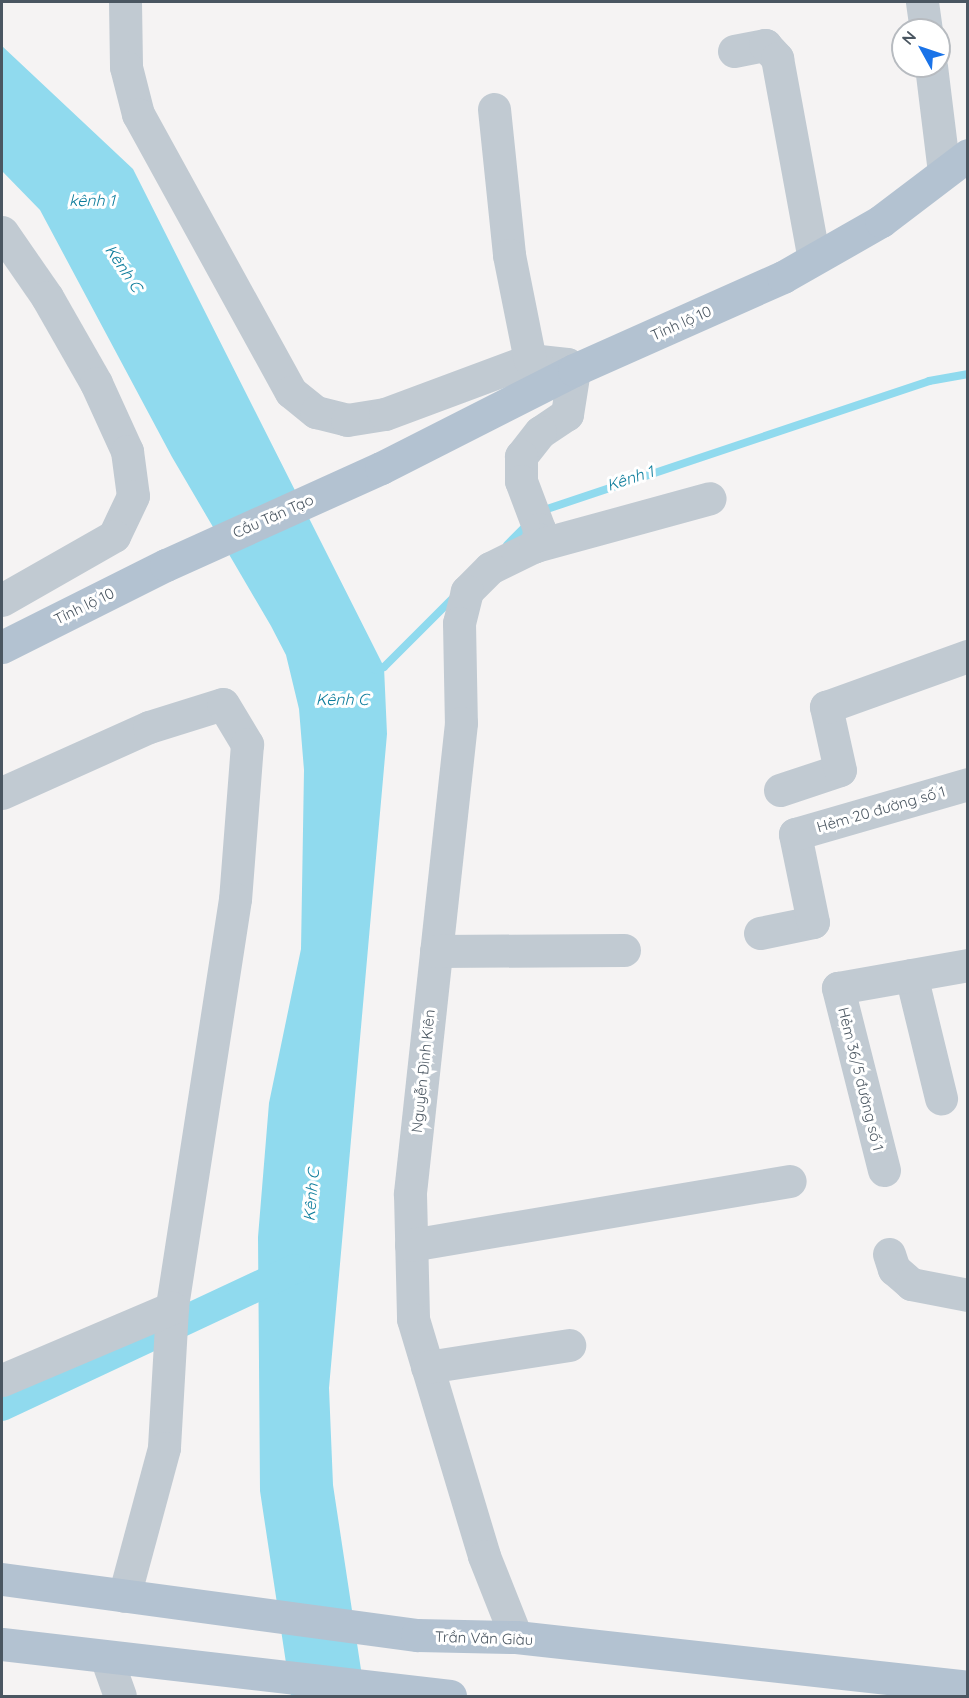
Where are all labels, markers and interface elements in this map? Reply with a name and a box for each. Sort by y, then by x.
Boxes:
north arrow [891,18,951,78]
text: N [897,27,920,49]
water label: kênh 1 [69,190,115,210]
water label: Kênh C [101,241,147,295]
street label: Tỉnh lộ 10 [648,302,714,344]
water label: Kênh 1 [604,461,656,495]
street label: Cầu Tân Tạo [230,490,316,542]
street label: Tỉnh lộ 10 [51,584,117,628]
water label: Kênh C [316,689,368,709]
street label: Hẻm 20 đường số 1 [815,782,947,836]
street label: Hẻm 36/5 đường số 1 [834,1005,888,1153]
street label: Nguyễn Đình Kiên [408,1008,438,1134]
water label: Kênh C [299,1168,323,1222]
street label: Trần Văn Giàu [435,1627,533,1649]

